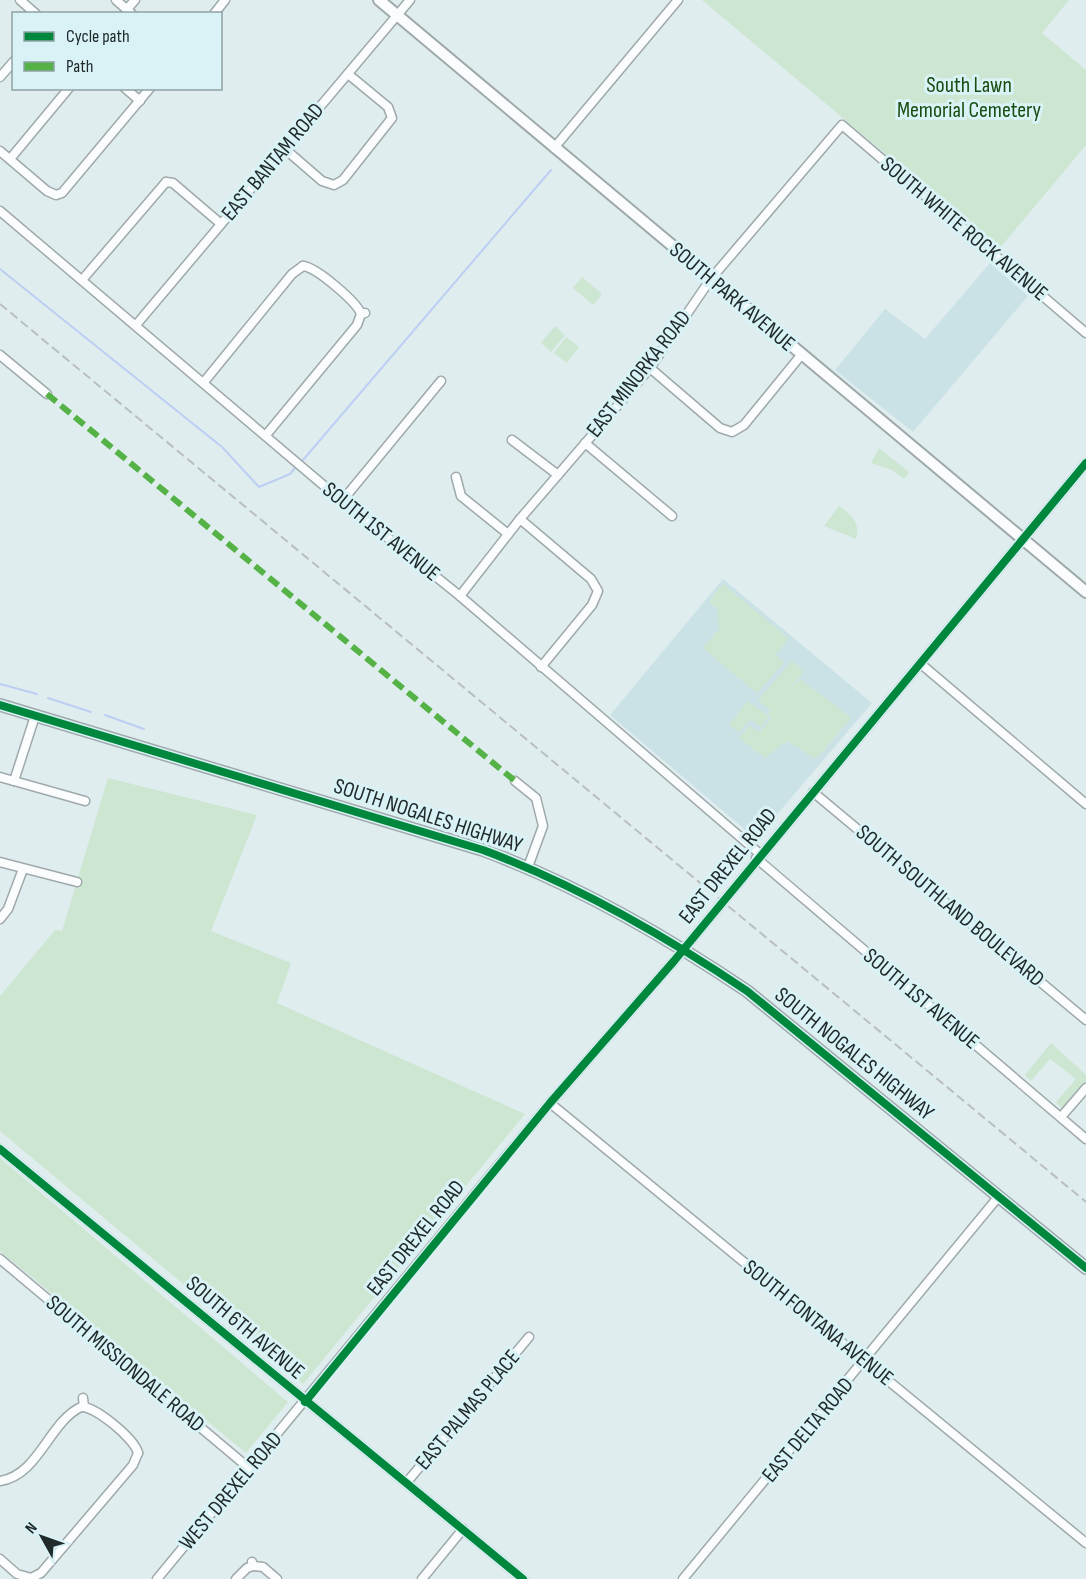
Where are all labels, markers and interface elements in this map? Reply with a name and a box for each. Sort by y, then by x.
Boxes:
legend [12,12,222,90]
text: Cycle path [66,26,130,47]
text: Path [66,56,94,77]
park label: South Lawn Memorial Cemetery [897,72,1042,124]
street label: EAST BANTAM ROAD [216,98,330,226]
street label: SOUTH WHITE ROCK AVENUE [875,151,1053,307]
street label: SOUTH PARK AVENUE [664,237,800,357]
street label: EAST MINORKA ROAD [581,305,697,443]
street label: SOUTH 1ST AVENUE [317,477,445,587]
street label: SOUTH NOGALES HIGHWAY [330,773,526,859]
street label: EAST DREXEL ROAD [673,803,783,929]
street label: SOUTH SOUTHLAND BOULEVARD [850,819,1050,993]
street label: SOUTH 1ST AVENUE [858,943,984,1055]
street label: SOUTH NOGALES HIGHWAY [769,982,939,1126]
street label: EAST DREXEL ROAD [361,1175,471,1301]
street label: SOUTH FONTANA AVENUE [737,1254,899,1392]
street label: SOUTH 6TH AVENUE [180,1271,310,1385]
street label: SOUTH MISSIONDALE ROAD [40,1290,210,1438]
street label: EAST PALMAS PLACE [410,1344,526,1476]
street label: EAST DELTA ROAD [756,1372,860,1488]
street label: WEST DREXEL ROAD [174,1426,288,1556]
north arrow [12,1507,72,1567]
text: N [22,1519,42,1538]

